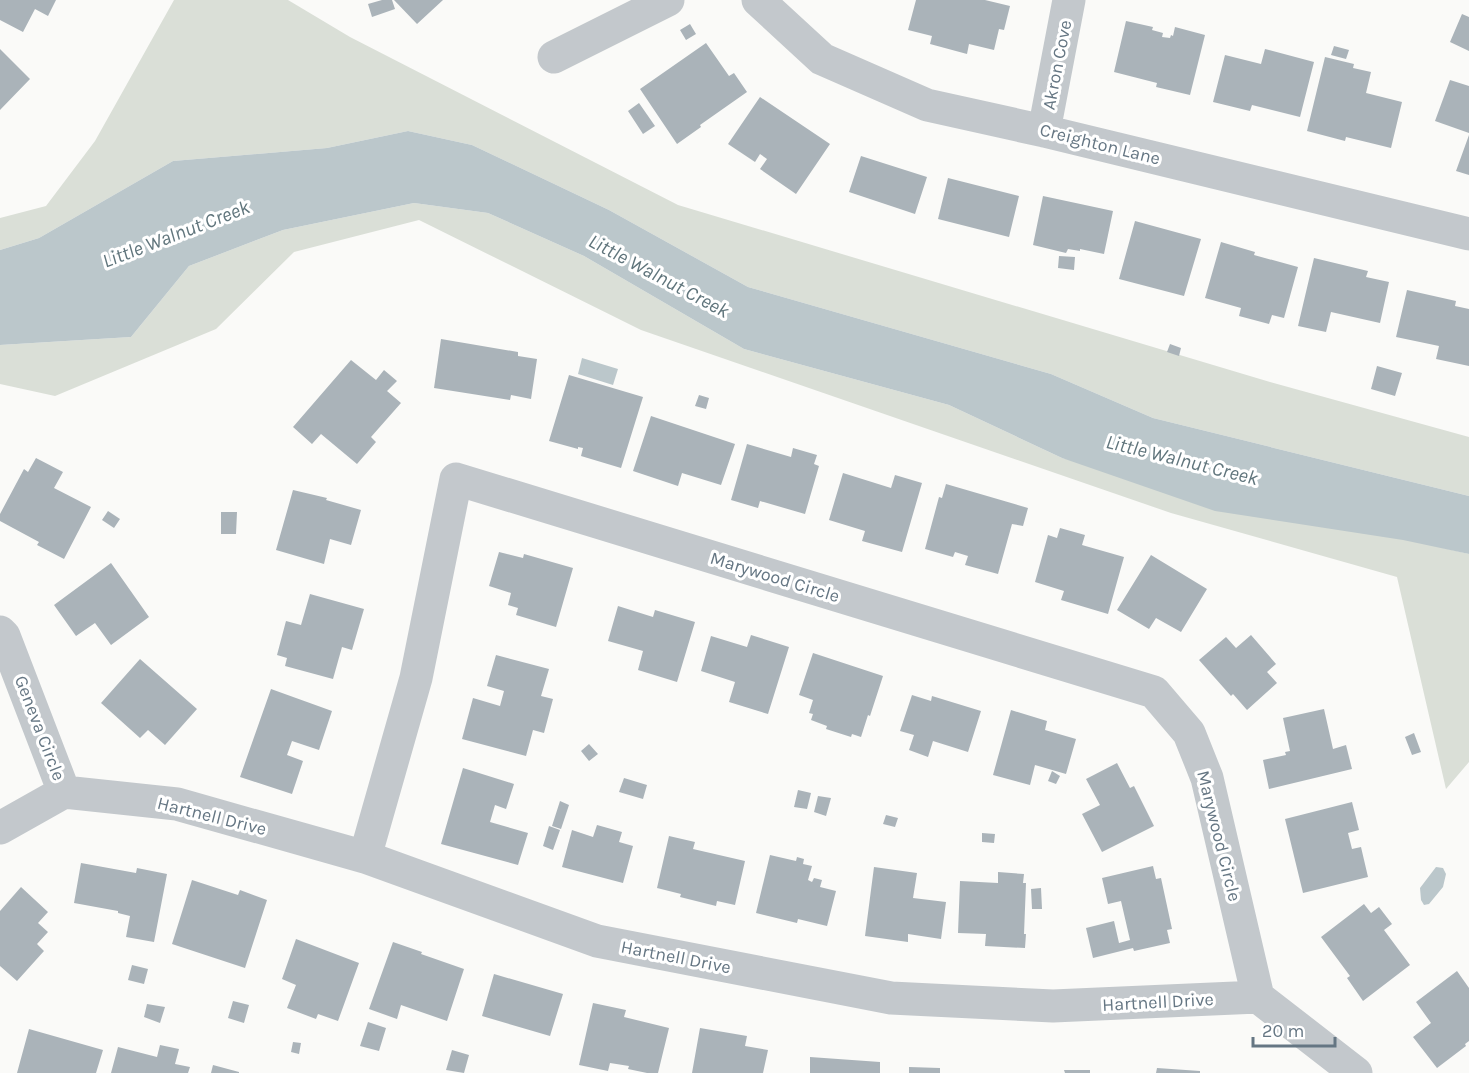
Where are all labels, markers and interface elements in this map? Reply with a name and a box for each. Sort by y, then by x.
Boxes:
street label: Akron Cove [1038,18,1076,112]
street label: Creighton Lane [1037,118,1163,170]
water label: Little Walnut Creek [99,195,254,273]
water label: Little Walnut Creek [585,229,734,323]
water label: Little Walnut Creek [1104,430,1261,490]
street label: Marywood Circle [708,547,842,607]
street label: Geneva Circle [10,672,70,784]
street label: Marywood Circle [1192,768,1246,904]
street label: Hartnell Drive [155,792,269,840]
street label: Hartnell Drive [619,936,733,978]
street label: Hartnell Drive [1102,988,1214,1016]
scale bar [1253,1010,1336,1048]
text: 20 m [1262,1020,1304,1042]

